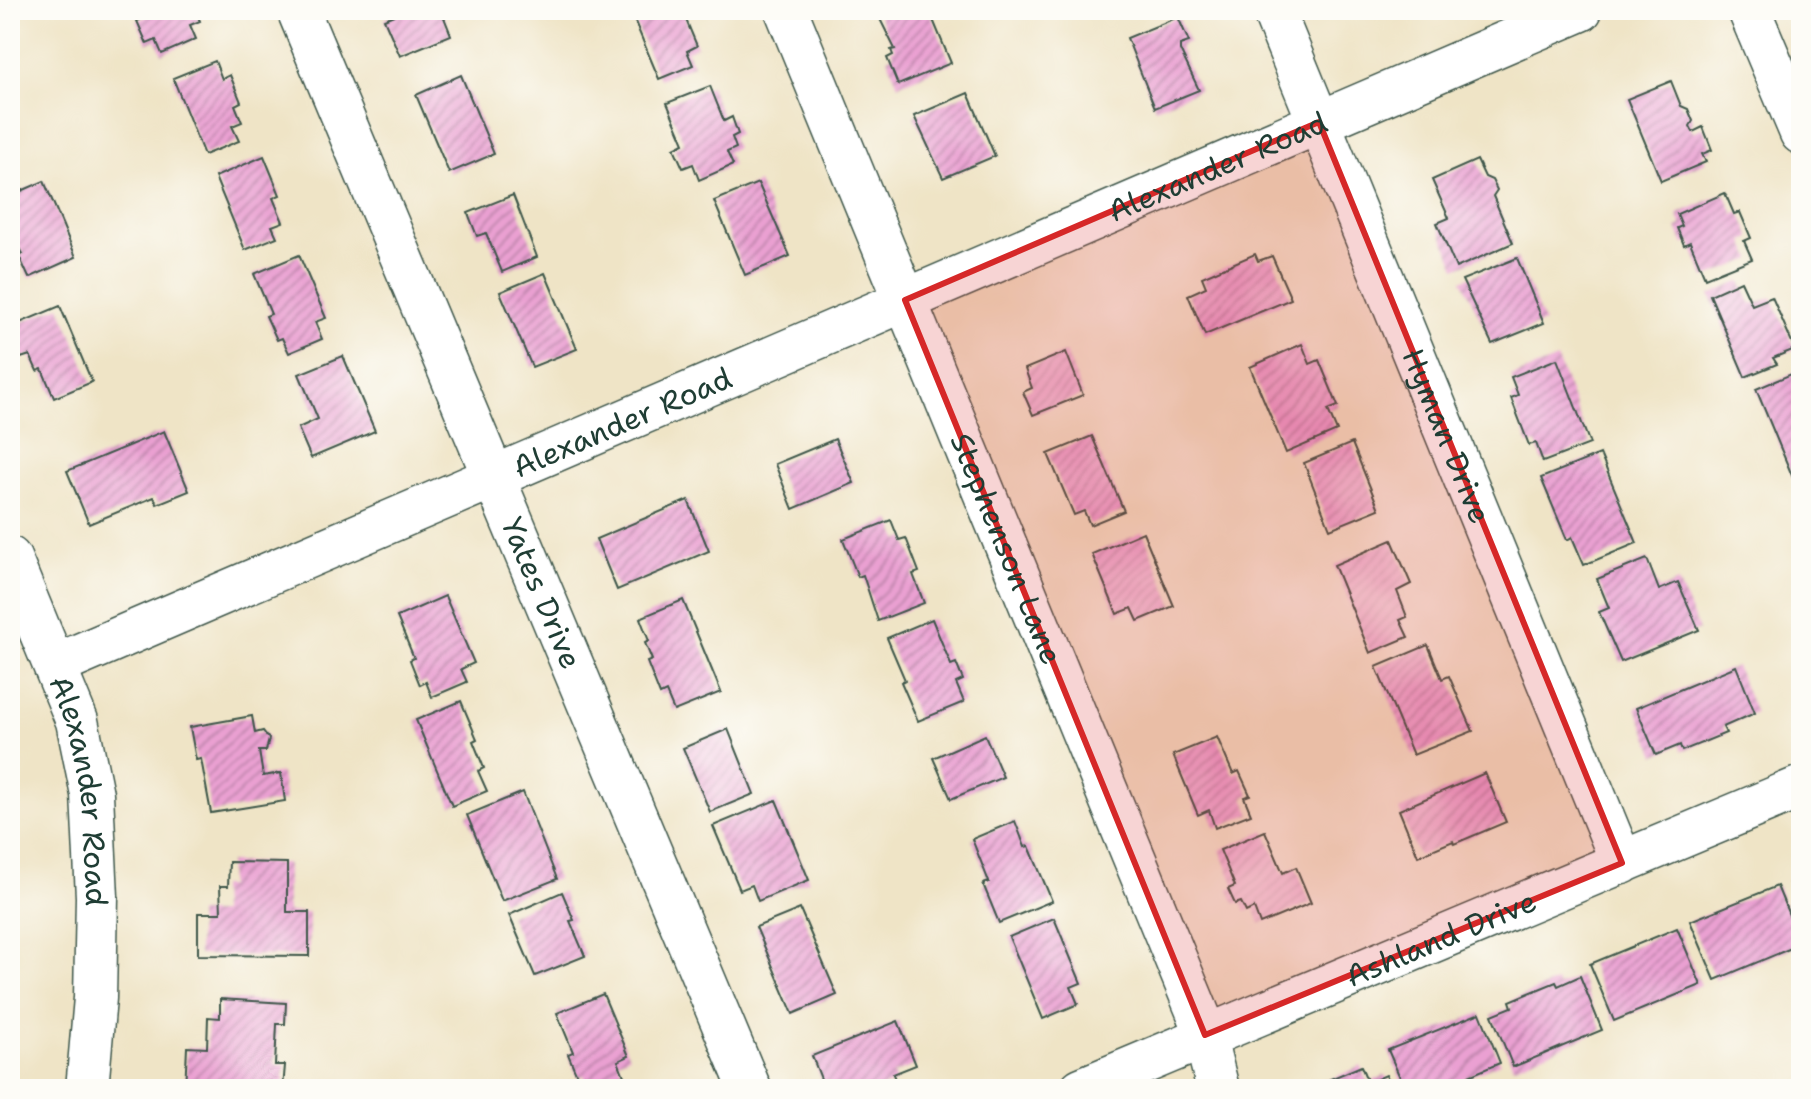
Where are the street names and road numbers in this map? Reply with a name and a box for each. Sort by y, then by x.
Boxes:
street label: Alexander Road [1101,101,1333,231]
street label: Hyman Drive [1393,342,1501,529]
street label: Alexander Road [506,357,738,487]
street label: Stephenson Lane [941,426,1073,670]
street label: Yates Drive [492,511,592,675]
street label: Alexander Road [40,669,118,907]
street label: Ashland Drive [1339,880,1542,996]

